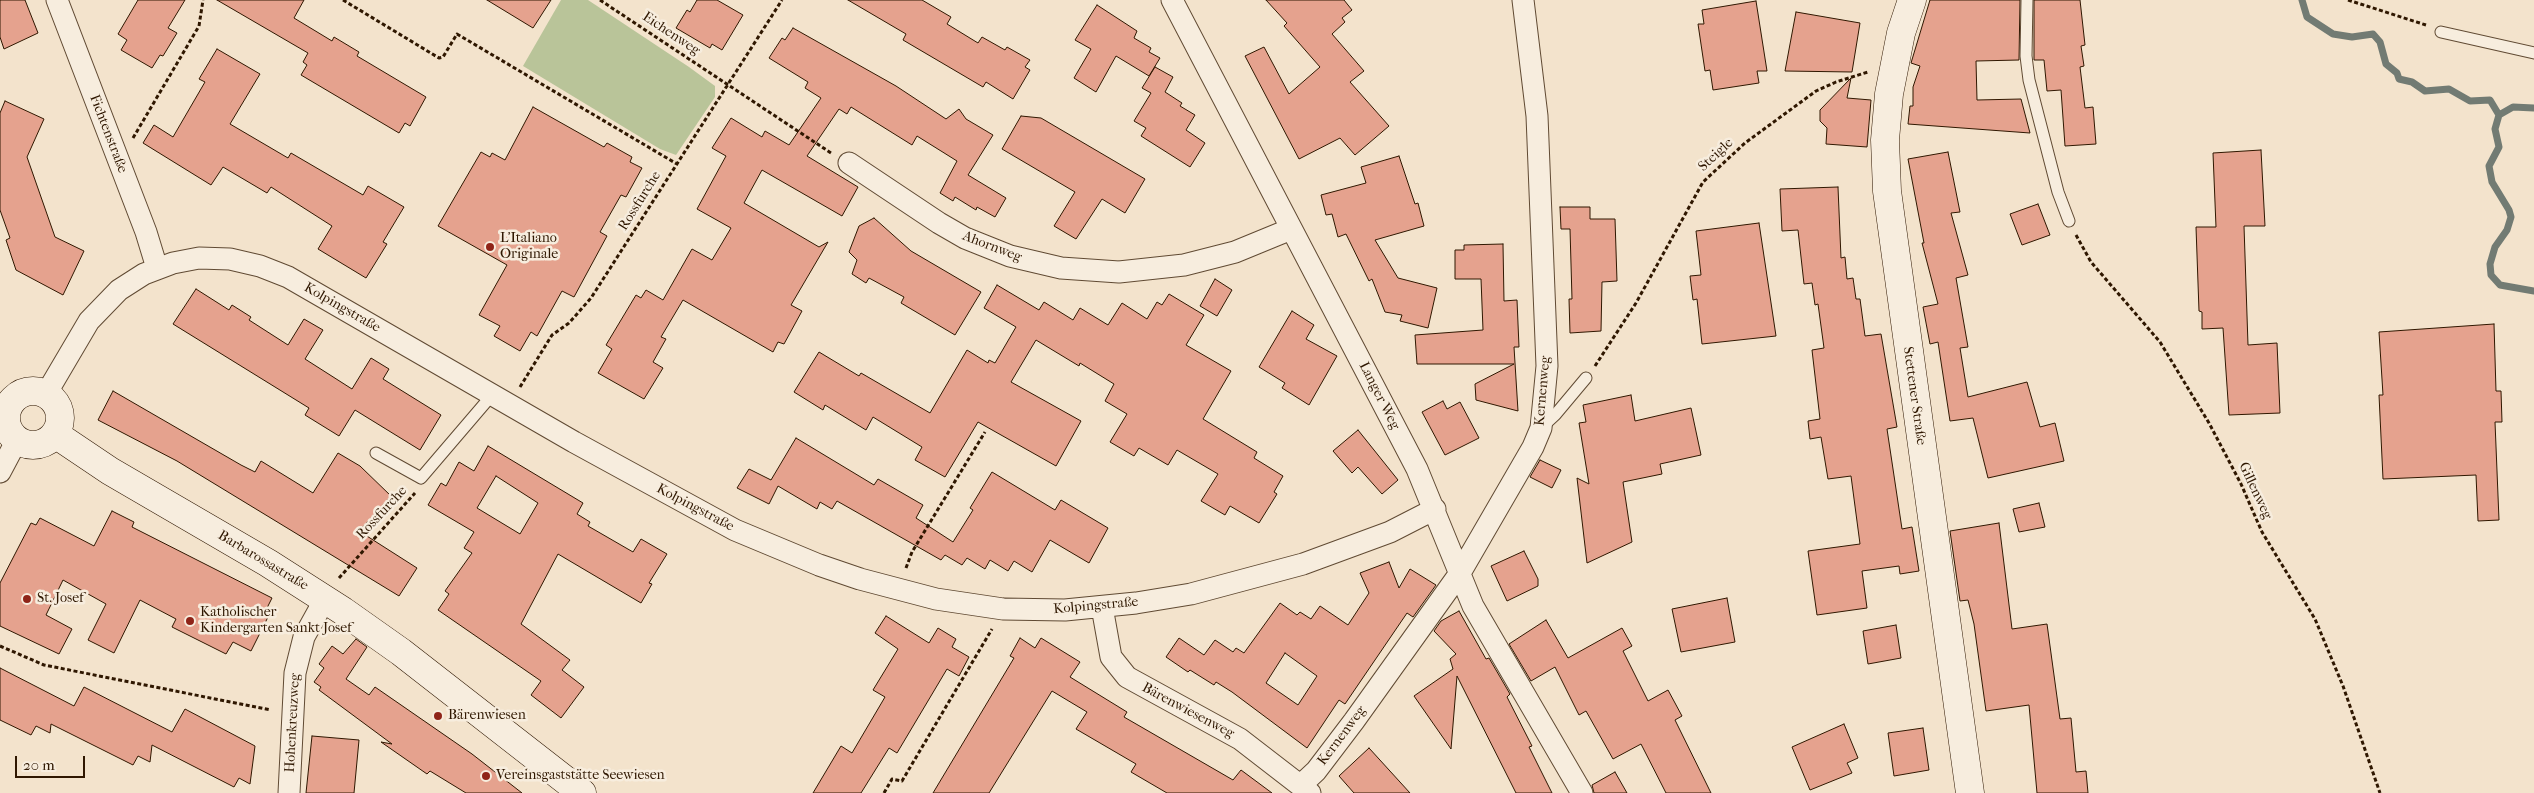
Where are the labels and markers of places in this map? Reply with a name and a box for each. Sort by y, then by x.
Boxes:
place label: L'Italiano Originale [500,231,558,264]
marker: L'Italiano Originale [484,241,496,253]
place label: St. Josef [37,591,84,607]
marker: St. Josef [21,593,33,605]
place label: Katholischer Kindergarten Sankt Josef [200,605,352,638]
marker: Katholischer Kindergarten Sankt Josef [184,615,196,627]
place label: Bärenwiesen [448,708,526,724]
marker: Bärenwiesen [432,710,444,722]
place label: Vereinsgaststätte Seewiesen [496,768,665,784]
marker: Vereinsgaststätte Seewiesen [480,770,492,782]

